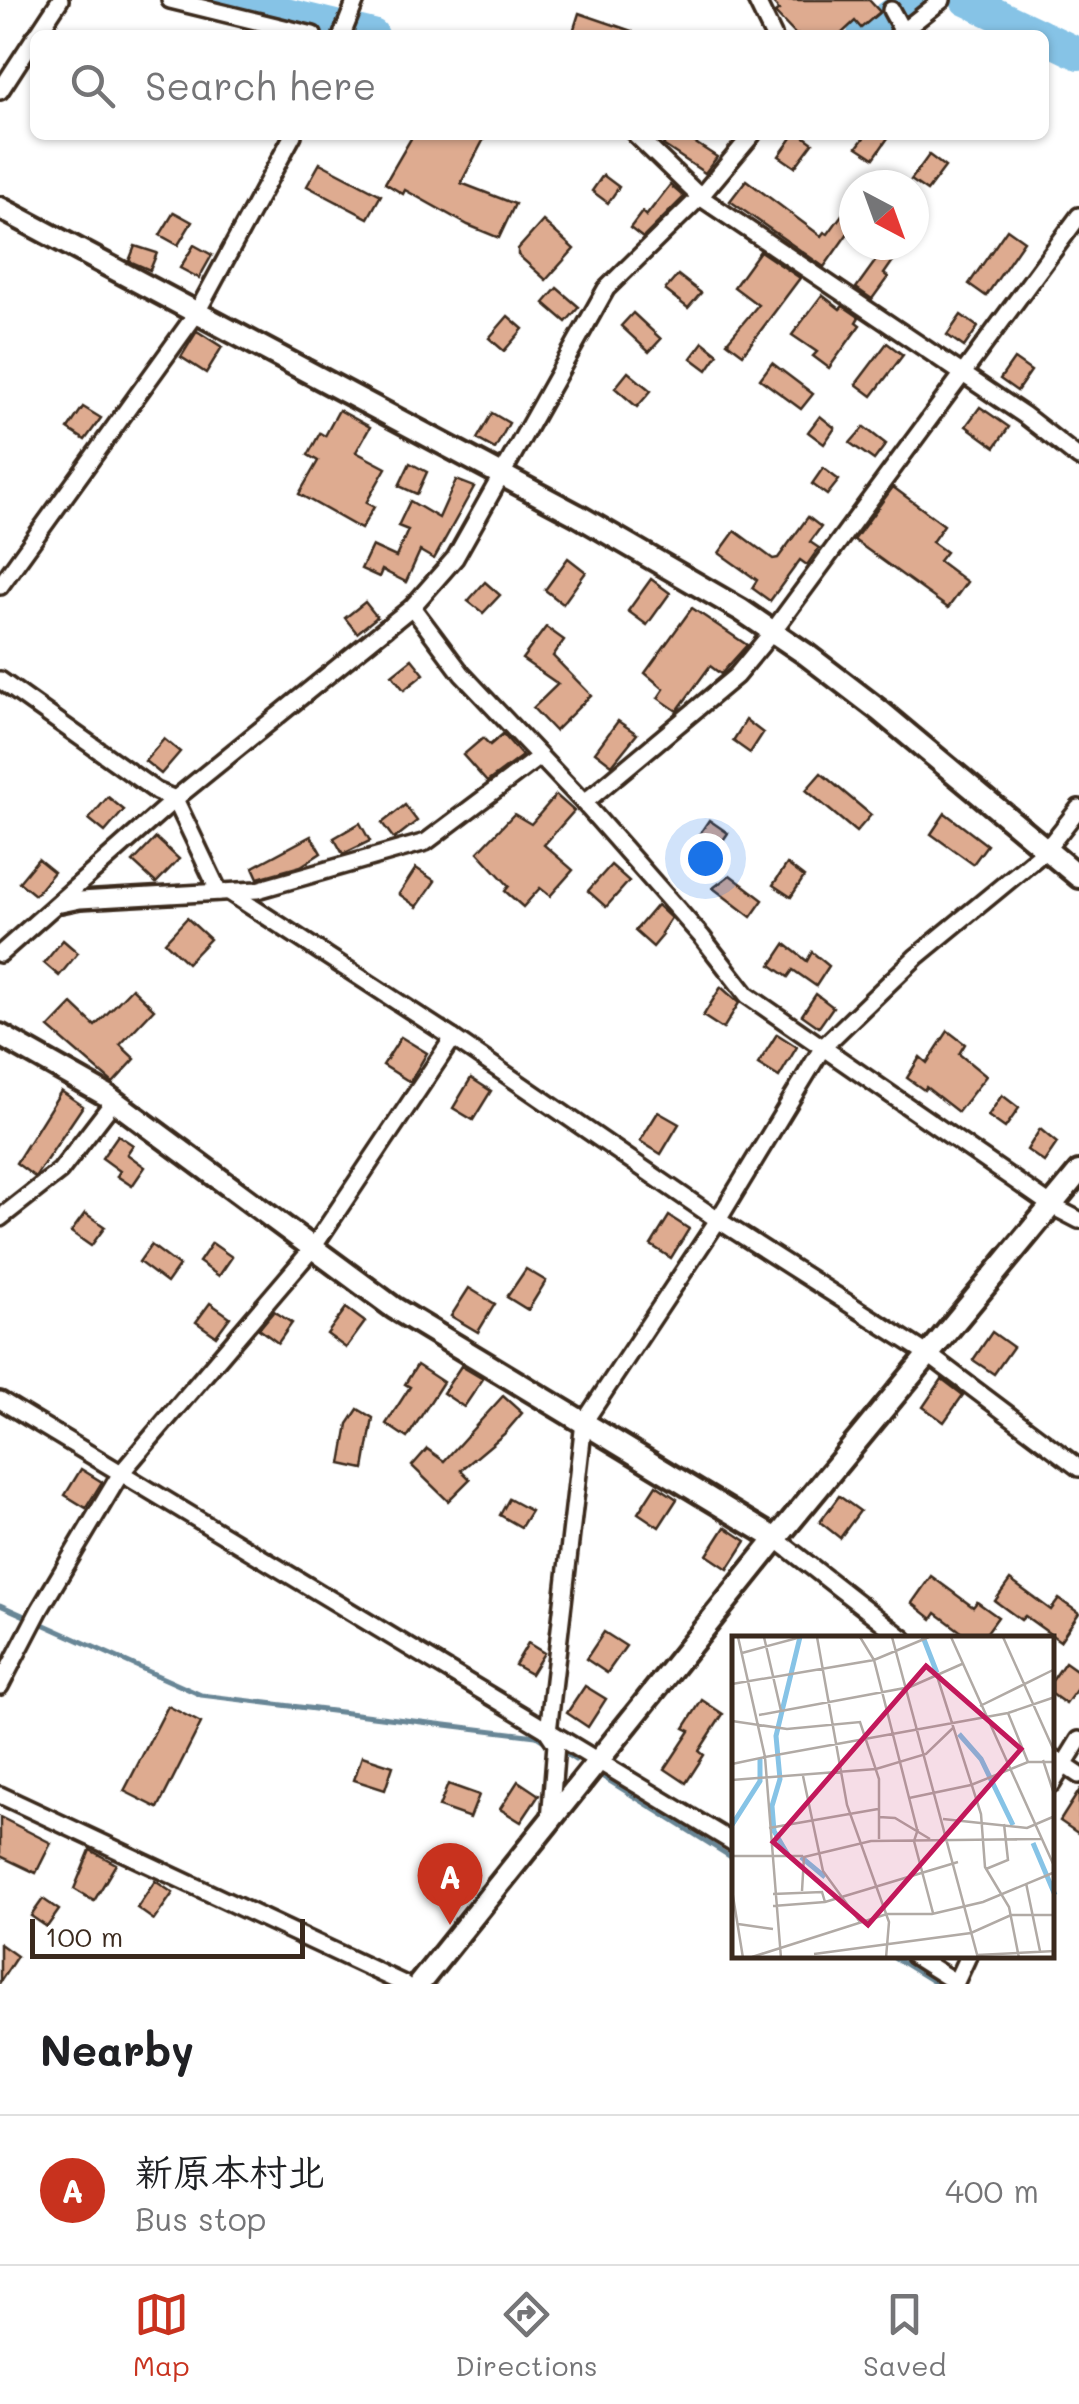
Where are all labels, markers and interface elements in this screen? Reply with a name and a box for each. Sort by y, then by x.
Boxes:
search box [30,30,1049,140]
icon: search [65,58,120,113]
text: Search here [145,60,376,110]
north arrow [839,170,929,260]
your location [680,833,731,884]
inset map [732,1636,1054,1959]
pin: A [418,1842,482,1925]
scale bar [30,1914,305,1958]
text: 100 m [45,1918,123,1954]
text: Nearby [40,2022,194,2077]
text: 新原本村北 [135,2146,325,2196]
text: A [61,2169,84,2211]
text: 400 m [945,2169,1039,2211]
text: Bus stop [135,2197,267,2239]
tab: Map [133,2287,190,2383]
tab: Directions [455,2287,598,2383]
tab: Saved [863,2287,946,2383]

